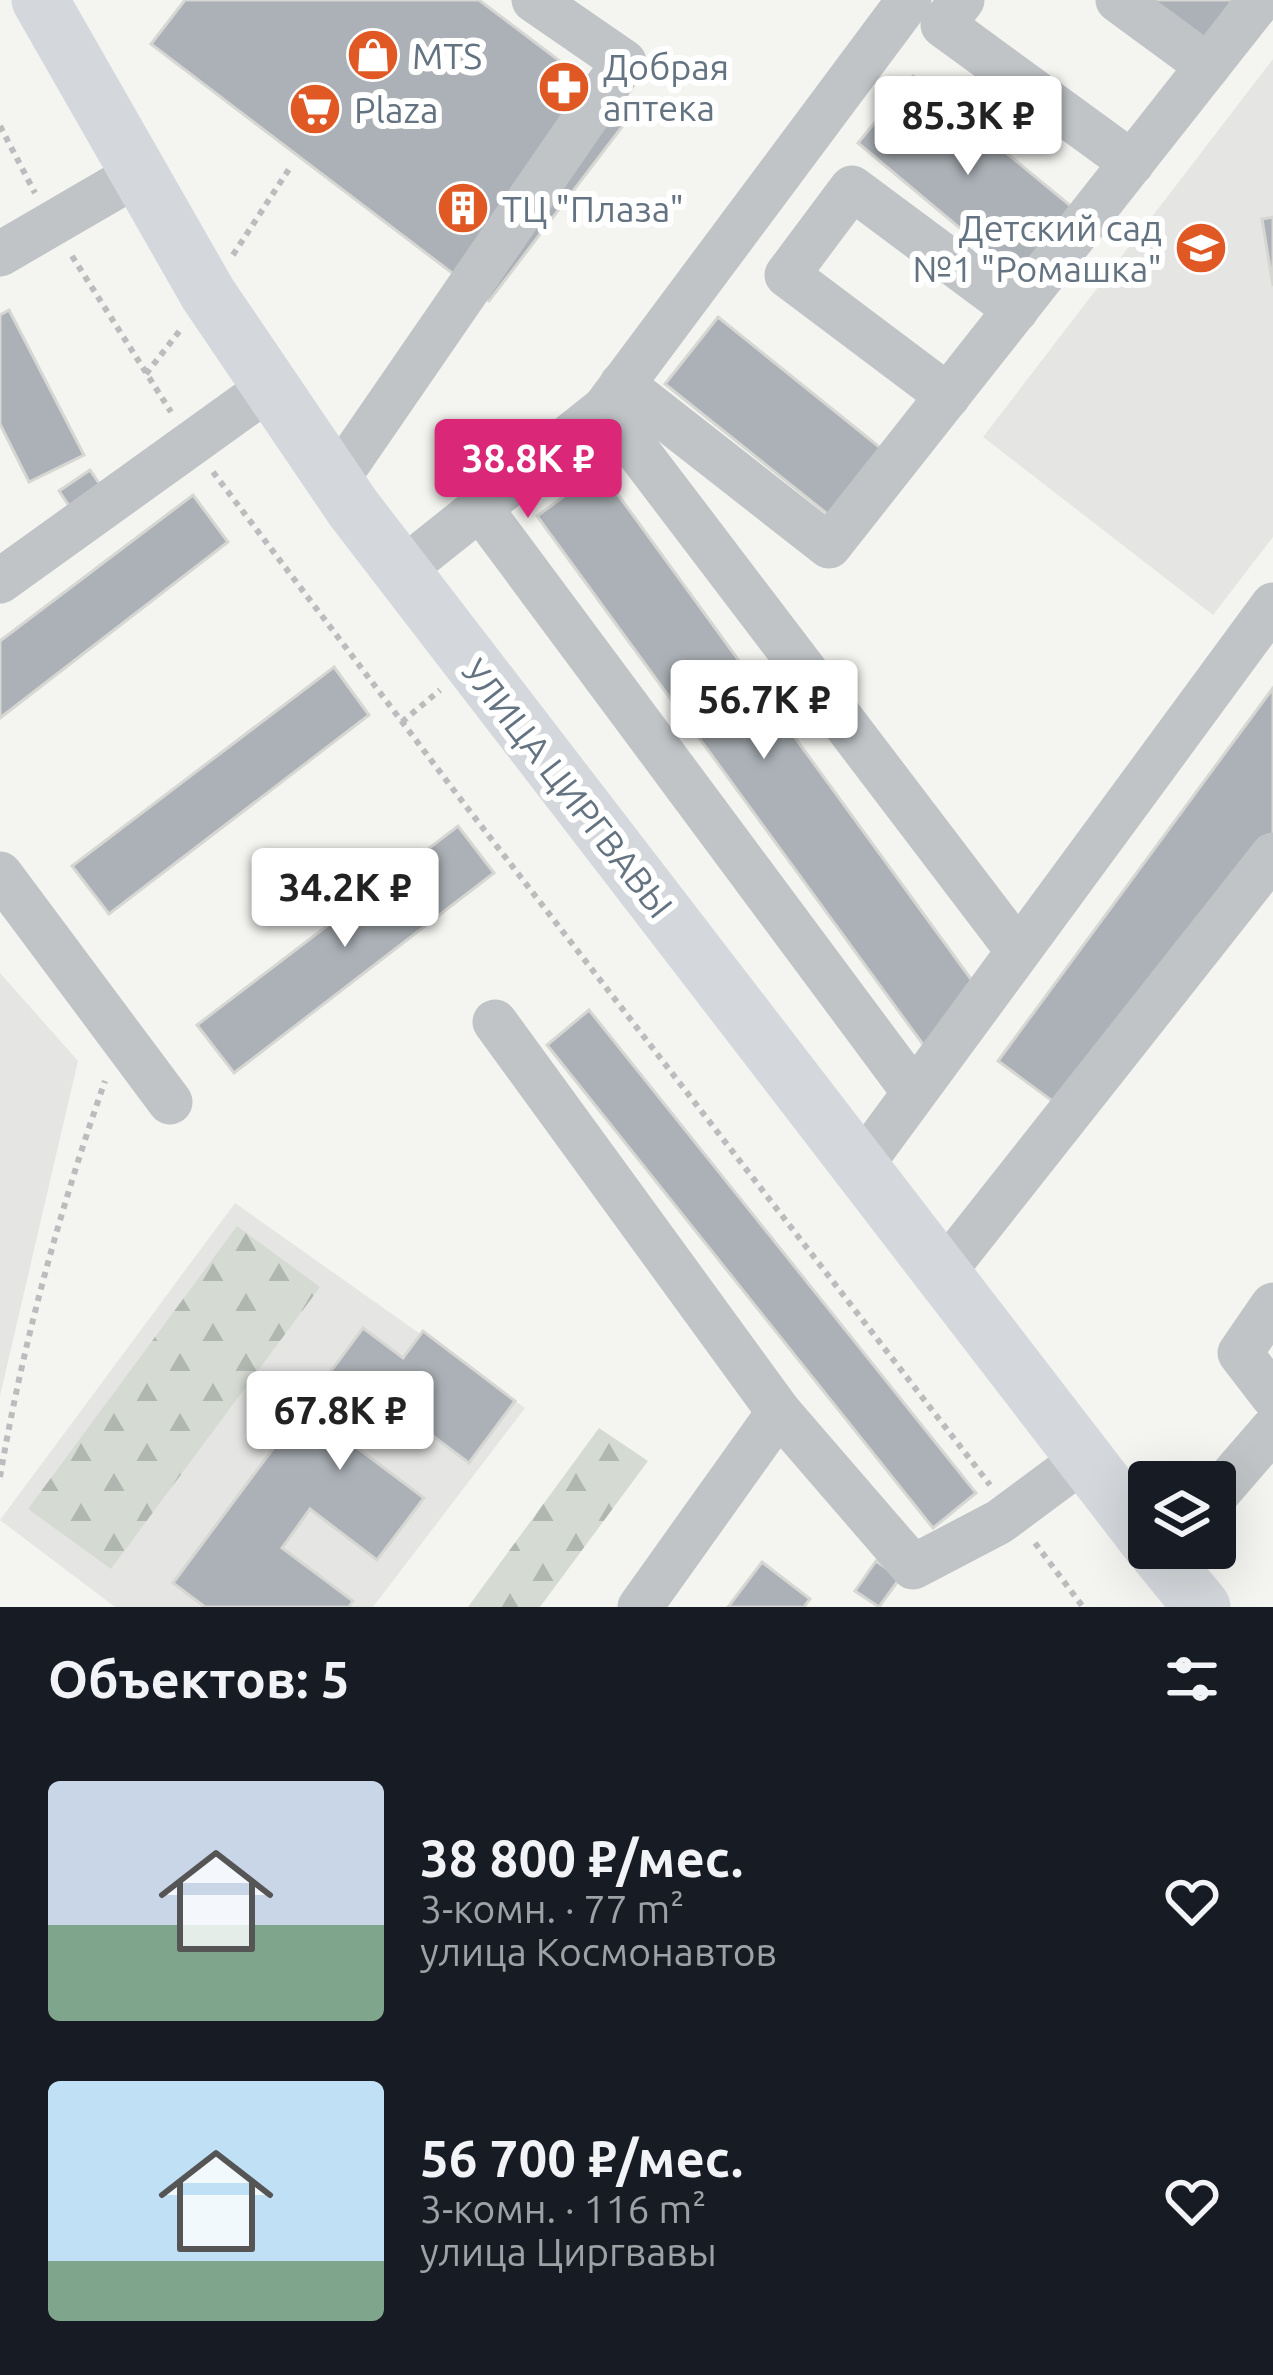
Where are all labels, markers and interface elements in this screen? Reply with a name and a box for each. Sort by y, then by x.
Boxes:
shop icon: MTS [345,27,401,83]
place label: MTS [412,35,482,76]
place label: Добрая аптека [603,46,729,128]
pharmacy icon: Добрая аптека [536,59,592,115]
pin: 85.3K ₽ [857,76,1079,178]
supermarket icon: Plaza [287,81,343,137]
place label: Plaza [354,89,439,130]
text: 85.3K ₽ [902,93,1034,136]
building icon: ТЦ "Плаза" [435,180,491,236]
place label: ТЦ "Плаза" [502,188,684,229]
place label: Детский сад №1 "Ромашка" [913,207,1162,289]
school or university icon: Детский сад №1 "Ромашка" [1173,220,1229,276]
pin: 38.8K ₽ [417,419,639,521]
text: 38.8K ₽ [462,436,594,479]
street label: УЛИЦА ЦИРГВАВЫ [454,651,682,925]
pin: 56.7K ₽ [653,660,875,762]
text: 56.7K ₽ [698,677,830,720]
pin: 34.2K ₽ [234,848,456,950]
text: 34.2K ₽ [279,865,411,908]
pin: 67.8K ₽ [229,1371,451,1473]
text: 67.8K ₽ [274,1388,406,1431]
map controls [1128,1461,1236,1569]
button: layers [1128,1461,1236,1569]
icon: filters [1159,1646,1225,1712]
text: Объектов: 5 [48,1650,349,1708]
icon: home [144,1829,288,1973]
text: 38 800 ₽/мес. [420,1829,743,1887]
icon: heart [1159,1868,1225,1934]
text: 3-комн. · 77 m² [420,1887,684,1930]
text: улица Космонавтов [420,1930,777,1973]
icon: home [144,2129,288,2273]
text: 56 700 ₽/мес. [420,2129,743,2187]
icon: heart [1159,2168,1225,2234]
text: 3-комн. · 116 m² [420,2187,706,2230]
text: улица Циргвавы [420,2230,717,2273]

